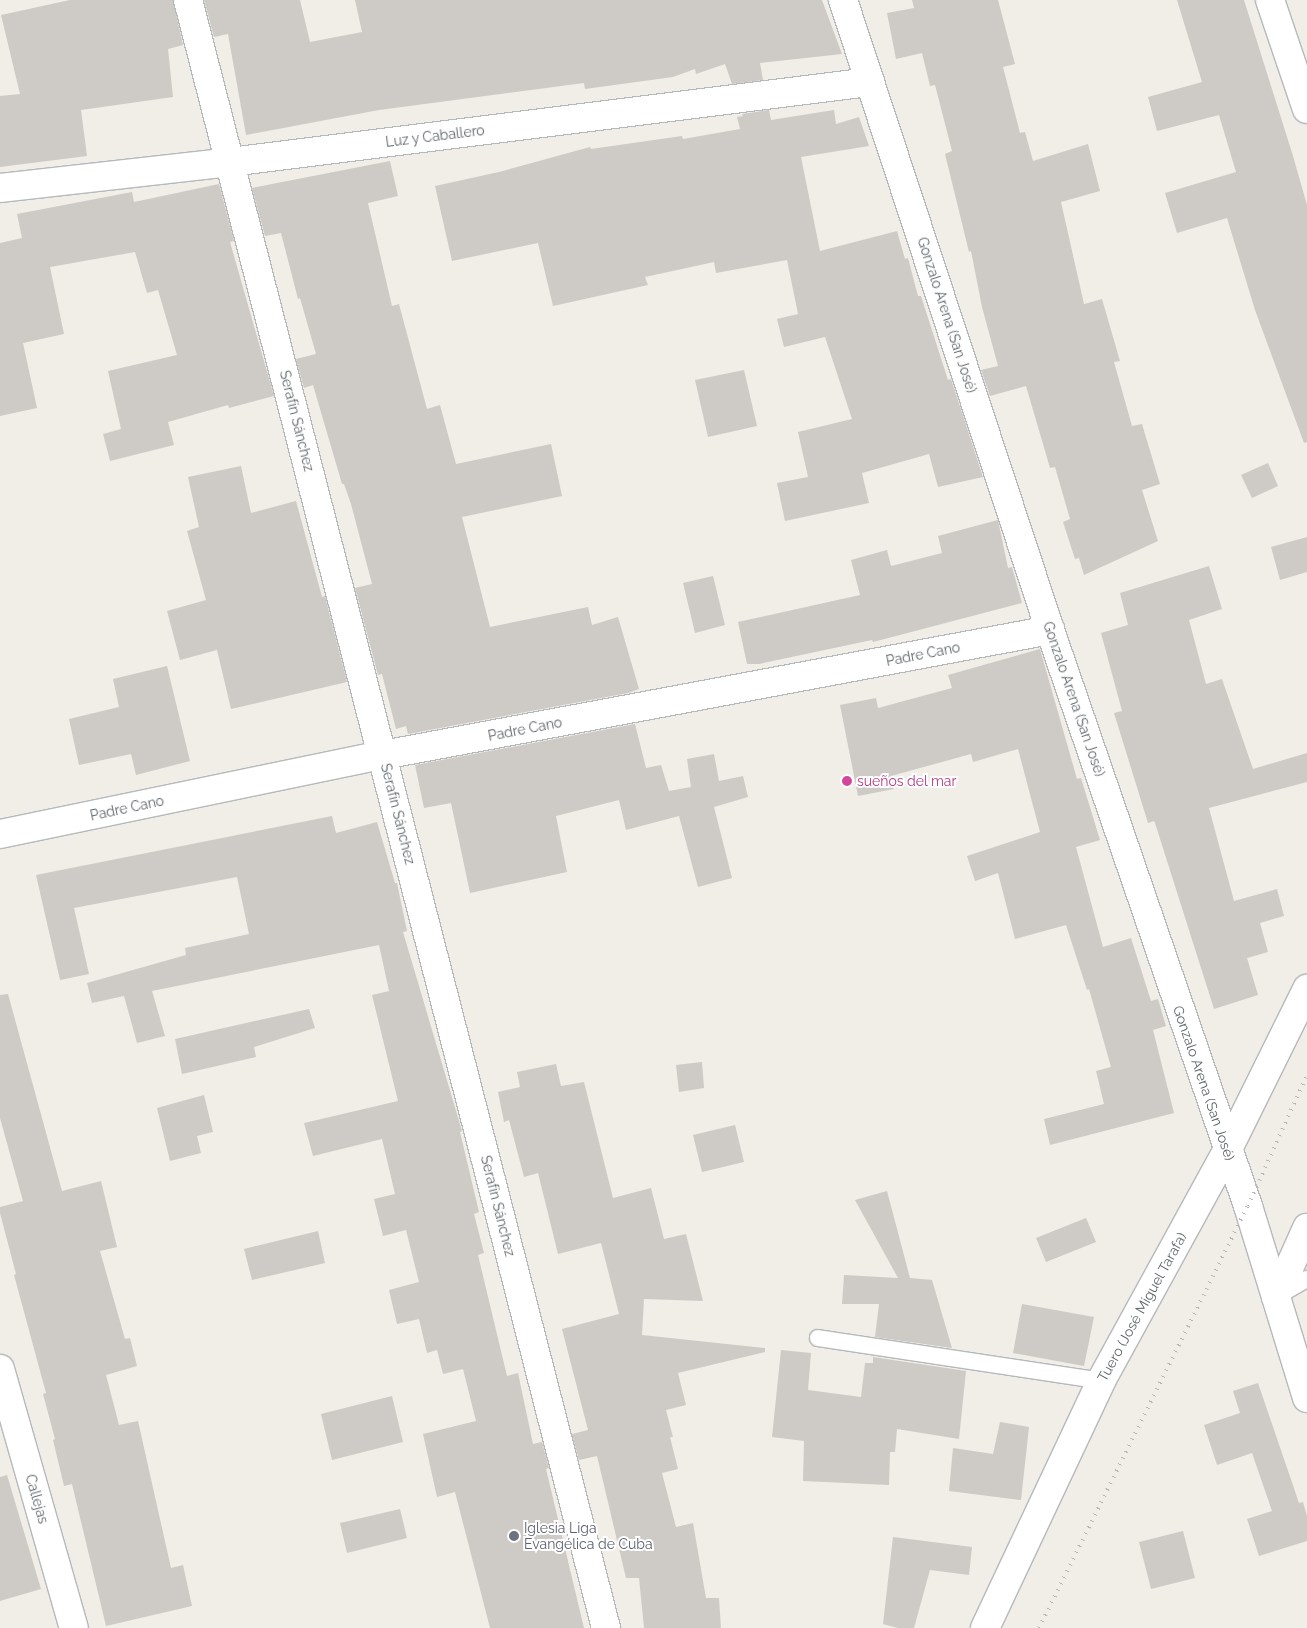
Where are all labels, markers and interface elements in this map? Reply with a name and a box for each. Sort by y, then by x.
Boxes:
street label: Luz y Caballero [384,122,486,150]
street label: Gonzalo Arena (San José) [914,235,980,395]
street label: Serafín Sánchez [276,369,318,473]
street label: Gonzalo Arena (San José) [1039,619,1109,779]
street label: Padre Cano [885,639,961,669]
street label: Padre Cano [487,714,563,744]
street label: Serafín Sánchez [377,762,419,866]
place label: sueños del mar [857,773,957,789]
marker: sueños del mar [841,775,853,787]
street label: Padre Cano [88,792,166,824]
street label: Gonzalo Arena (San José) [1169,1003,1239,1163]
street label: Serafín Sánchez [477,1154,519,1258]
street label: Tuero (José Miguel Tarafa) [1094,1229,1190,1385]
street label: Callejas [22,1472,52,1526]
place label: Iglesia Liga Evangélica de Cuba [524,1520,653,1552]
marker: Iglesia Liga Evangélica de Cuba [508,1530,520,1542]

